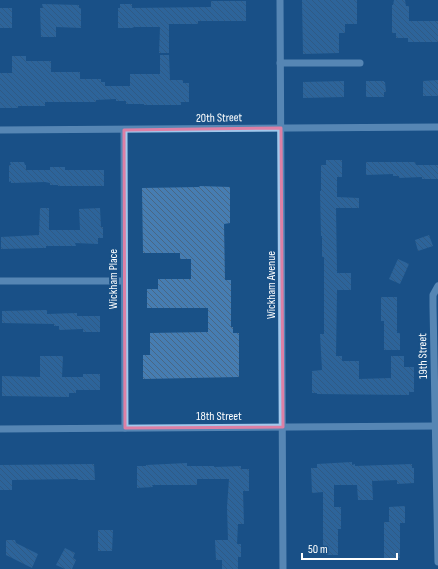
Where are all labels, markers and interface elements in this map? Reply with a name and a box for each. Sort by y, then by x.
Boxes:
street label: 20th Street [196,110,243,126]
street label: Wickham Place [106,249,121,309]
street label: Wickham Avenue [264,251,279,319]
street label: 19th Street [415,333,431,379]
street label: 18th Street [196,409,242,424]
scale bar [302,535,397,561]
text: 50 m [308,542,328,557]

